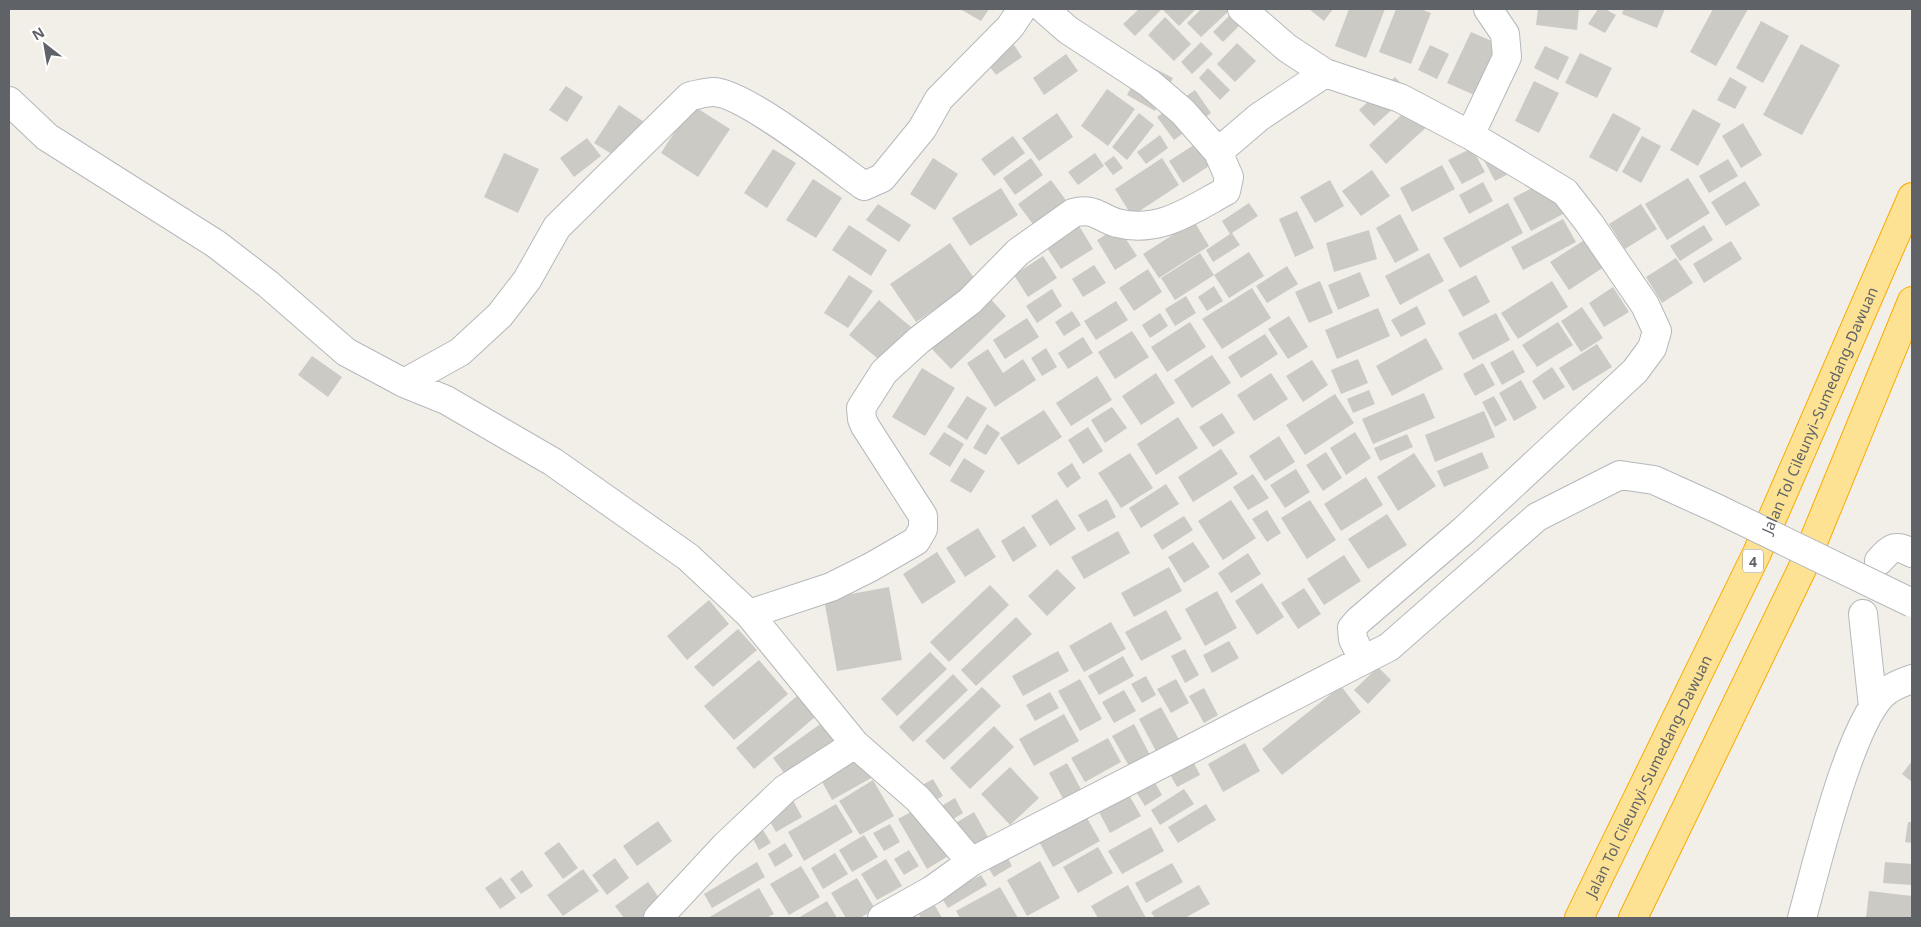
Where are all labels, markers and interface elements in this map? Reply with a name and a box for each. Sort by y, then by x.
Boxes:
north arrow [20,20,70,70]
text: N [28,22,48,45]
street label: Jalan Tol Cileunyi–Sumedang–Dawuan [1756,283,1882,538]
road number: 4 [1743,550,1763,572]
street label: Jalan Tol Cileunyi–Sumedang–Dawuan [1580,651,1716,902]

